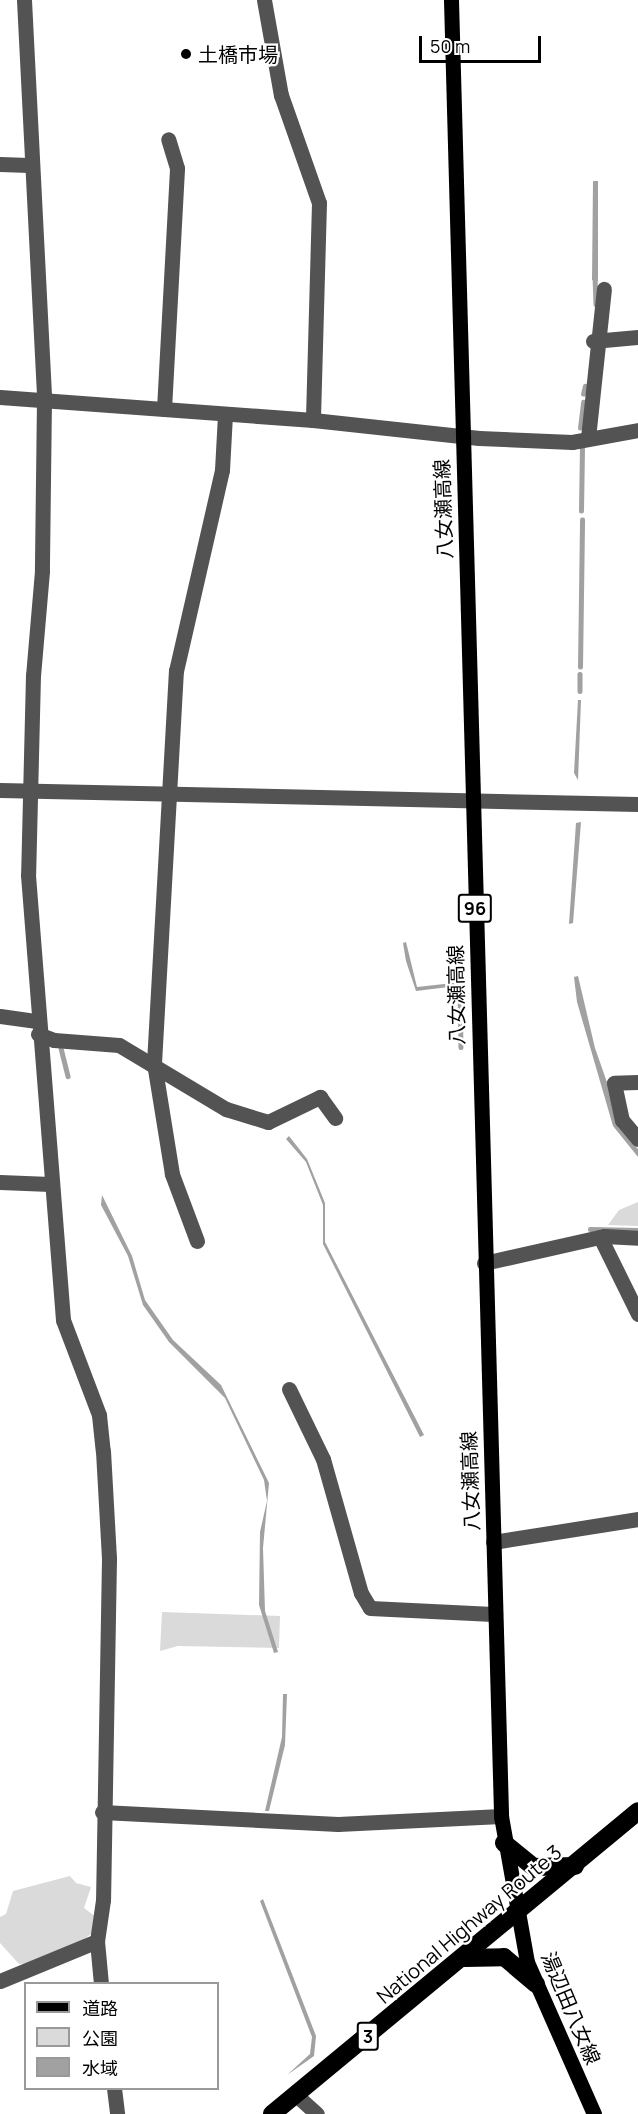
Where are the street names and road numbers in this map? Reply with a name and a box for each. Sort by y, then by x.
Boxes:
street label: 八女瀬高線 [429,459,457,559]
road number: 96 [457,893,493,923]
street label: 八女瀬高線 [443,945,469,1045]
street label: 八女瀬高線 [456,1431,484,1531]
street label: National Highway Route 3 [372,1840,566,2008]
street label: 湯辺田八女線 [537,1948,605,2068]
road number: 3 [356,2021,380,2051]

